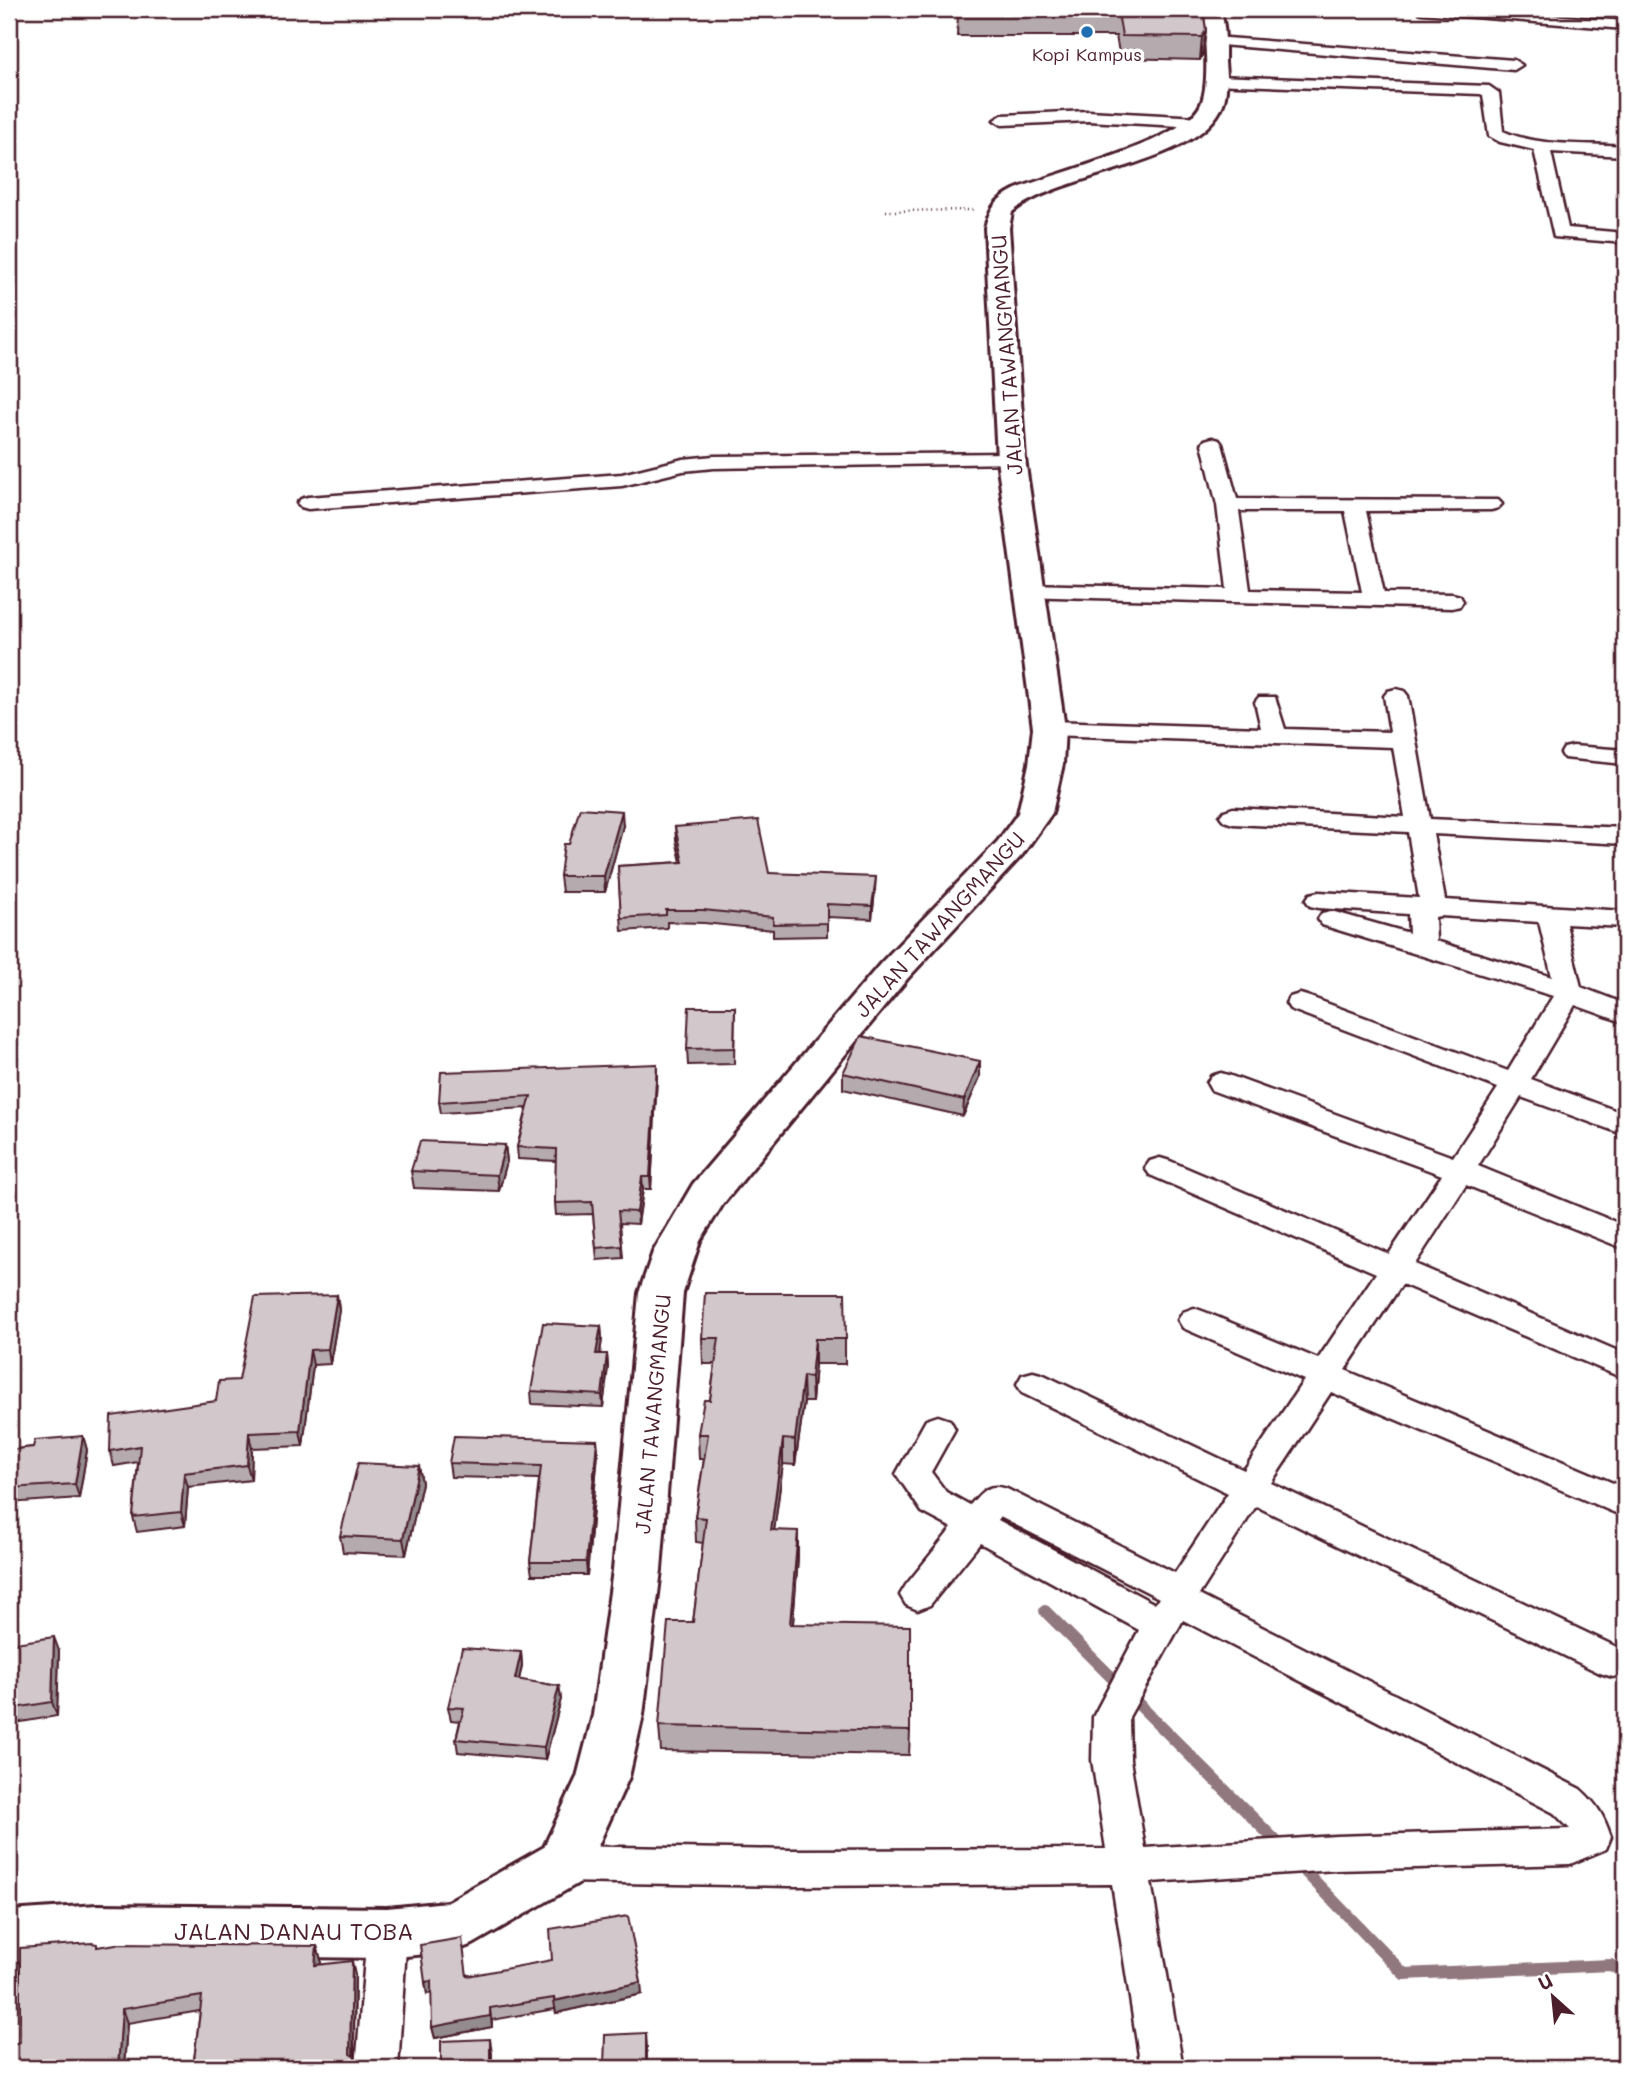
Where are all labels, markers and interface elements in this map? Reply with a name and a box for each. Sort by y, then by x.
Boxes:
marker: Kopi Kampus [1079,24,1095,40]
place label: Kopi Kampus [1032,42,1142,66]
street label: JALAN TAWANGMANGU [984,234,1028,476]
street label: JALAN TAWANGMANGU [849,826,1029,1022]
street label: JALAN TAWANGMANGU [628,1293,676,1535]
street label: JALAN DANAU TOBA [174,1915,414,1946]
north arrow [1518,1962,1588,2032]
text: U [1533,1967,1557,1996]

